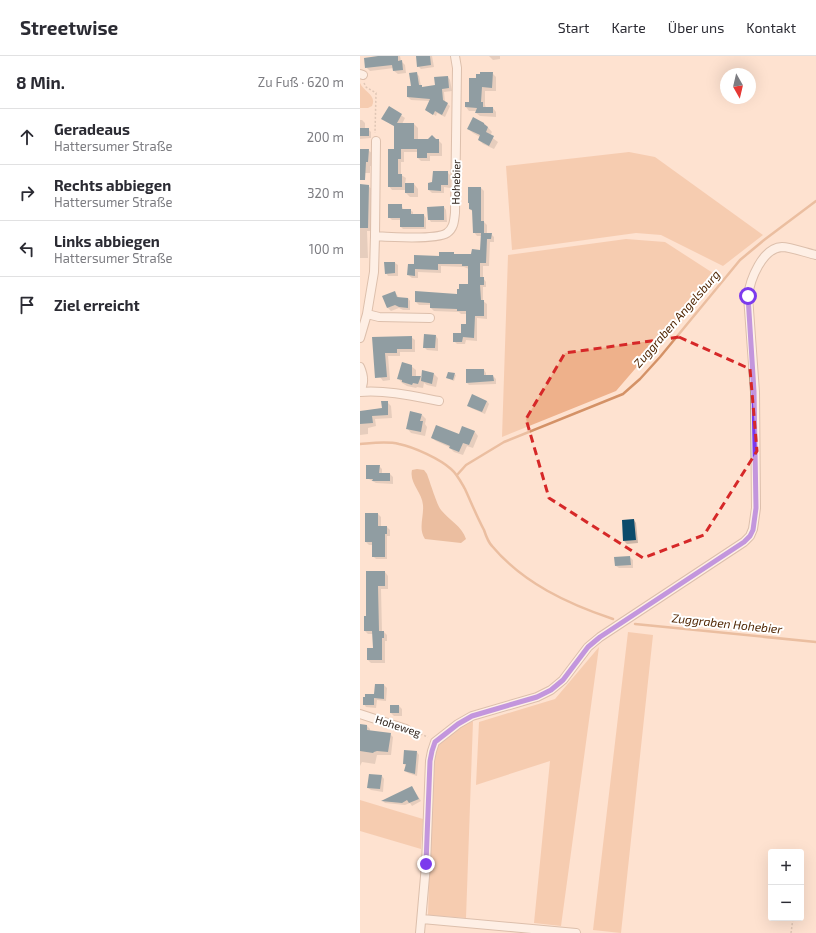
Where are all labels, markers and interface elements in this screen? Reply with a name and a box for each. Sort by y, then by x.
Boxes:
text: Streetwise [20,16,118,39]
text: Start [558,19,589,36]
text: Karte [611,19,646,36]
text: Über uns [668,19,724,36]
text: Kontakt [746,19,796,36]
north arrow [720,68,756,104]
text: 8 Min. [16,72,65,92]
text: Zu Fuß · 620 m [258,74,344,90]
text: Geradeaus [54,120,130,138]
icon: ahead [16,126,38,148]
text: 200 m [307,129,344,145]
text: Hattersumer Straße [54,138,172,154]
street label: Hohebier [449,159,462,205]
text: Rechts abbiegen [54,176,171,194]
icon: right [16,182,38,204]
text: 320 m [307,185,344,201]
text: Hattersumer Straße [54,194,172,210]
text: Links abbiegen [54,232,160,250]
icon: left [16,238,38,260]
text: 100 m [309,241,344,257]
text: Hattersumer Straße [54,250,172,266]
water label: Zuggraben Angelsburg [630,267,722,370]
route start [739,287,757,305]
icon: arrive [16,294,38,316]
text: Ziel erreicht [54,296,140,314]
water label: Zuggraben Hohebier [671,610,783,636]
street label: Hoheweg [374,712,423,739]
map controls [768,849,804,921]
button: + [768,849,804,885]
route end [417,855,435,873]
button: − [768,885,804,921]

